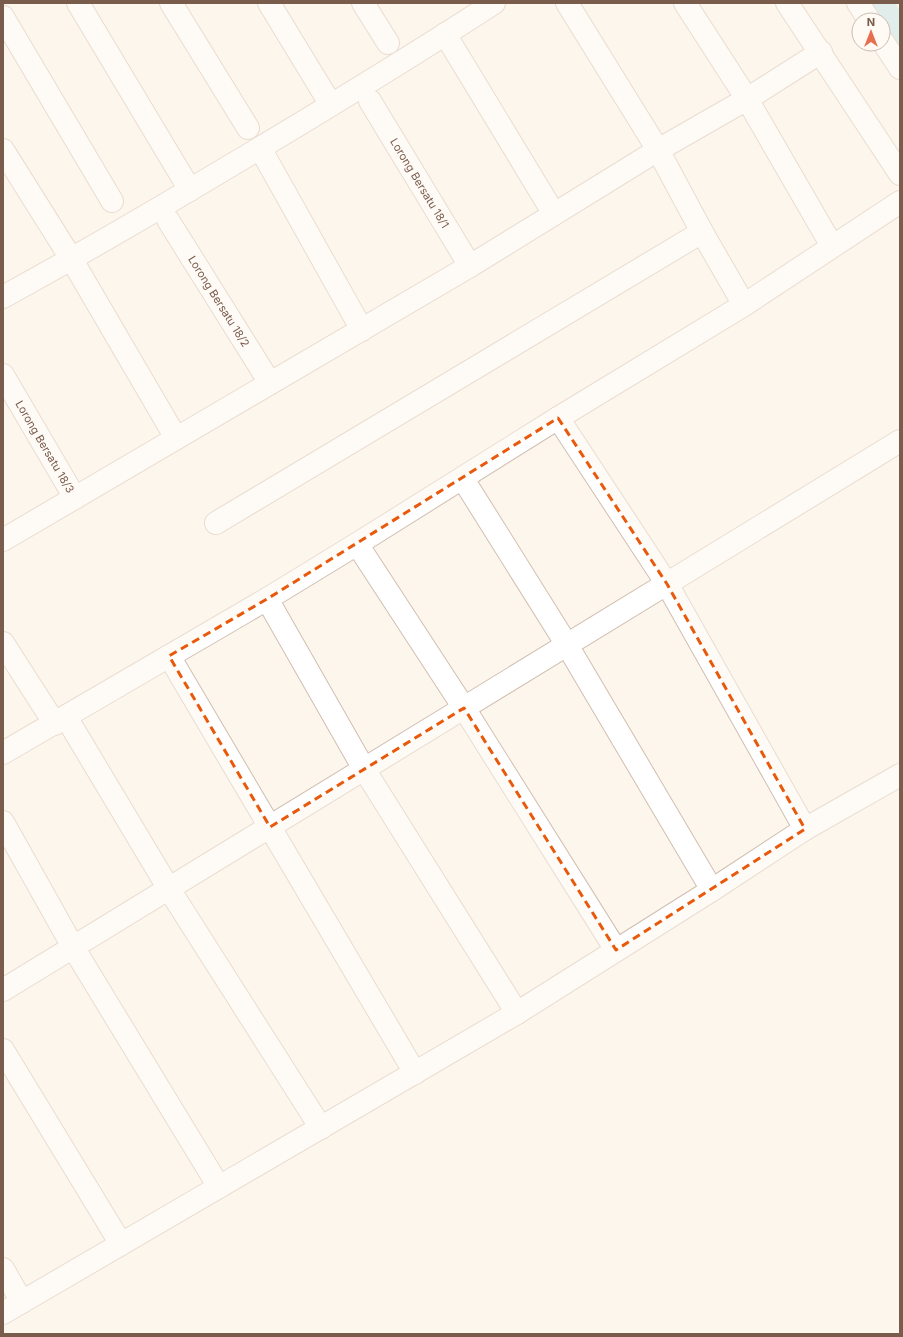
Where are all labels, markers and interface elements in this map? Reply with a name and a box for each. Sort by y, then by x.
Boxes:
north arrow [851,12,891,52]
text: N [867,15,875,29]
street label: Lorong Bersatu 18/1 [387,136,452,231]
street label: Lorong Bersatu 18/2 [185,253,253,349]
street label: Lorong Bersatu 18/3 [12,398,78,496]

